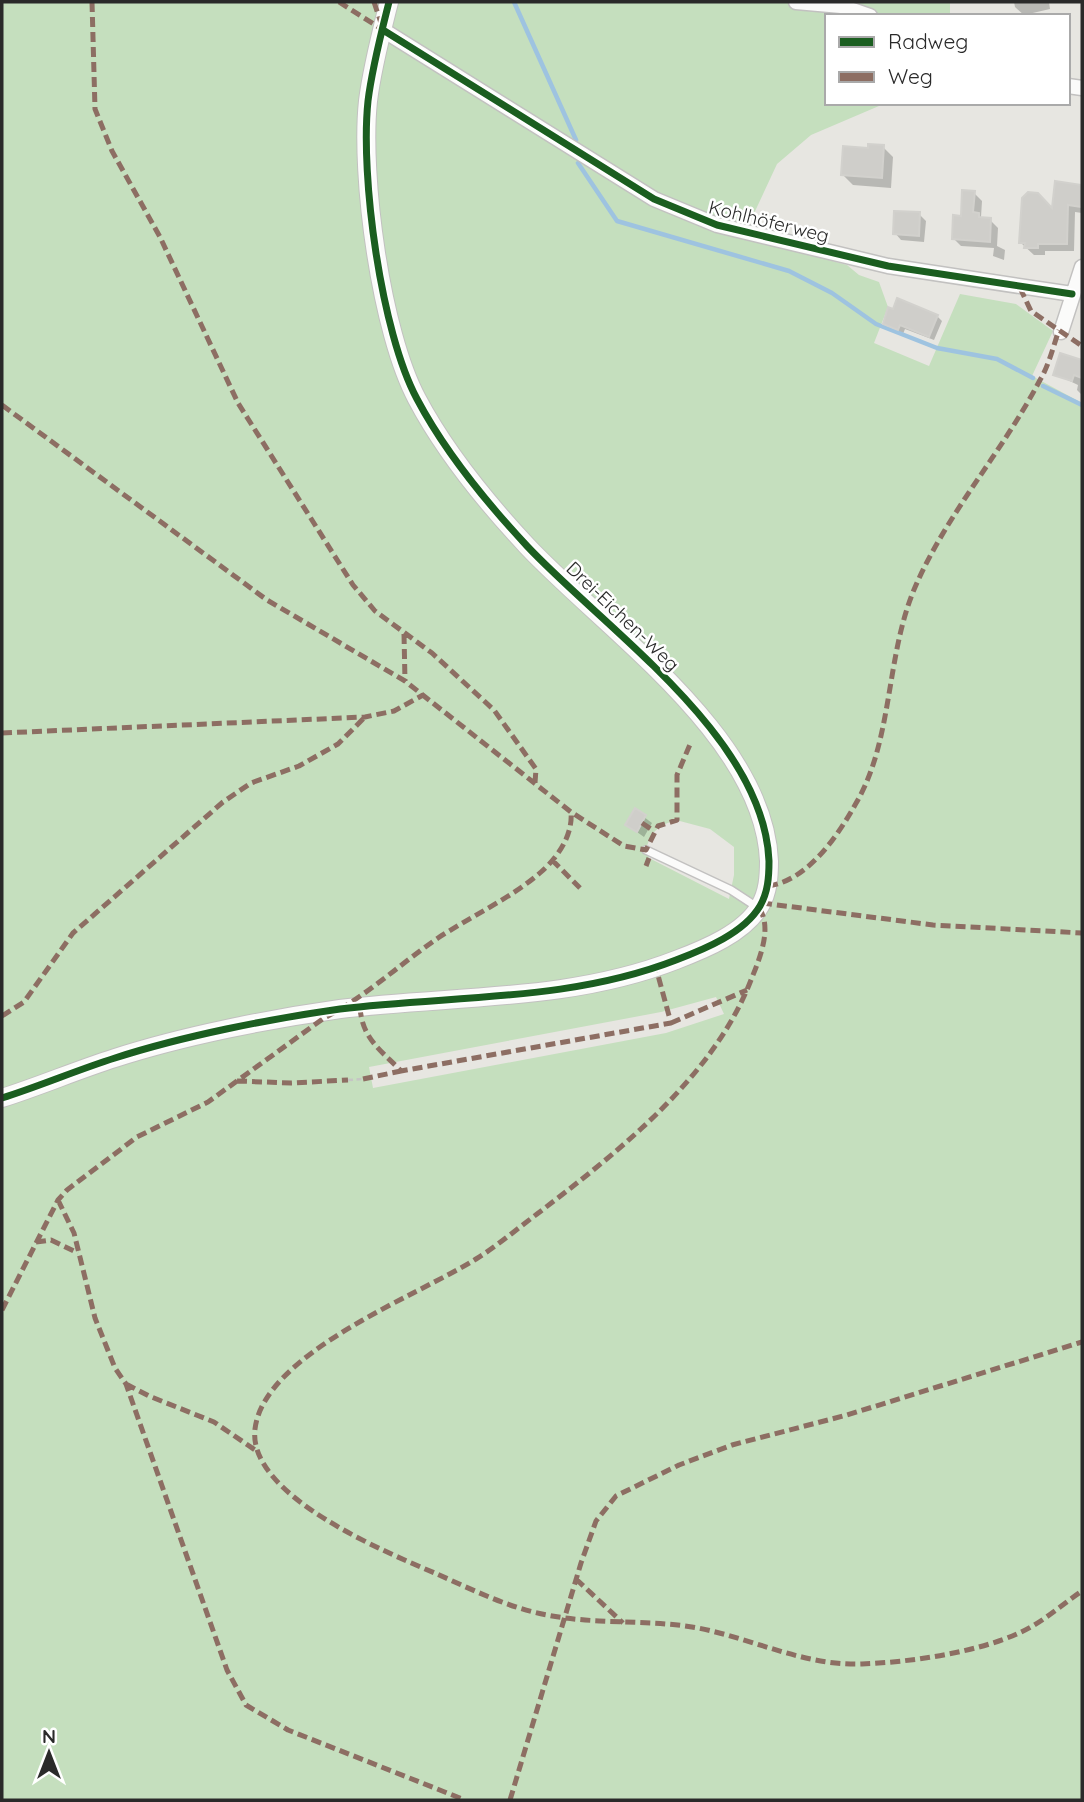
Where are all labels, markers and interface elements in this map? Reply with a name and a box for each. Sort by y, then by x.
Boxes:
legend [825,14,1070,105]
text: Radweg [888,28,968,54]
text: Weg [888,63,933,89]
street label: Kohlhöferweg [706,194,832,248]
street label: Drei-Eichen-Weg [561,556,685,676]
north arrow [14,1718,84,1788]
text: N [42,1724,56,1748]

